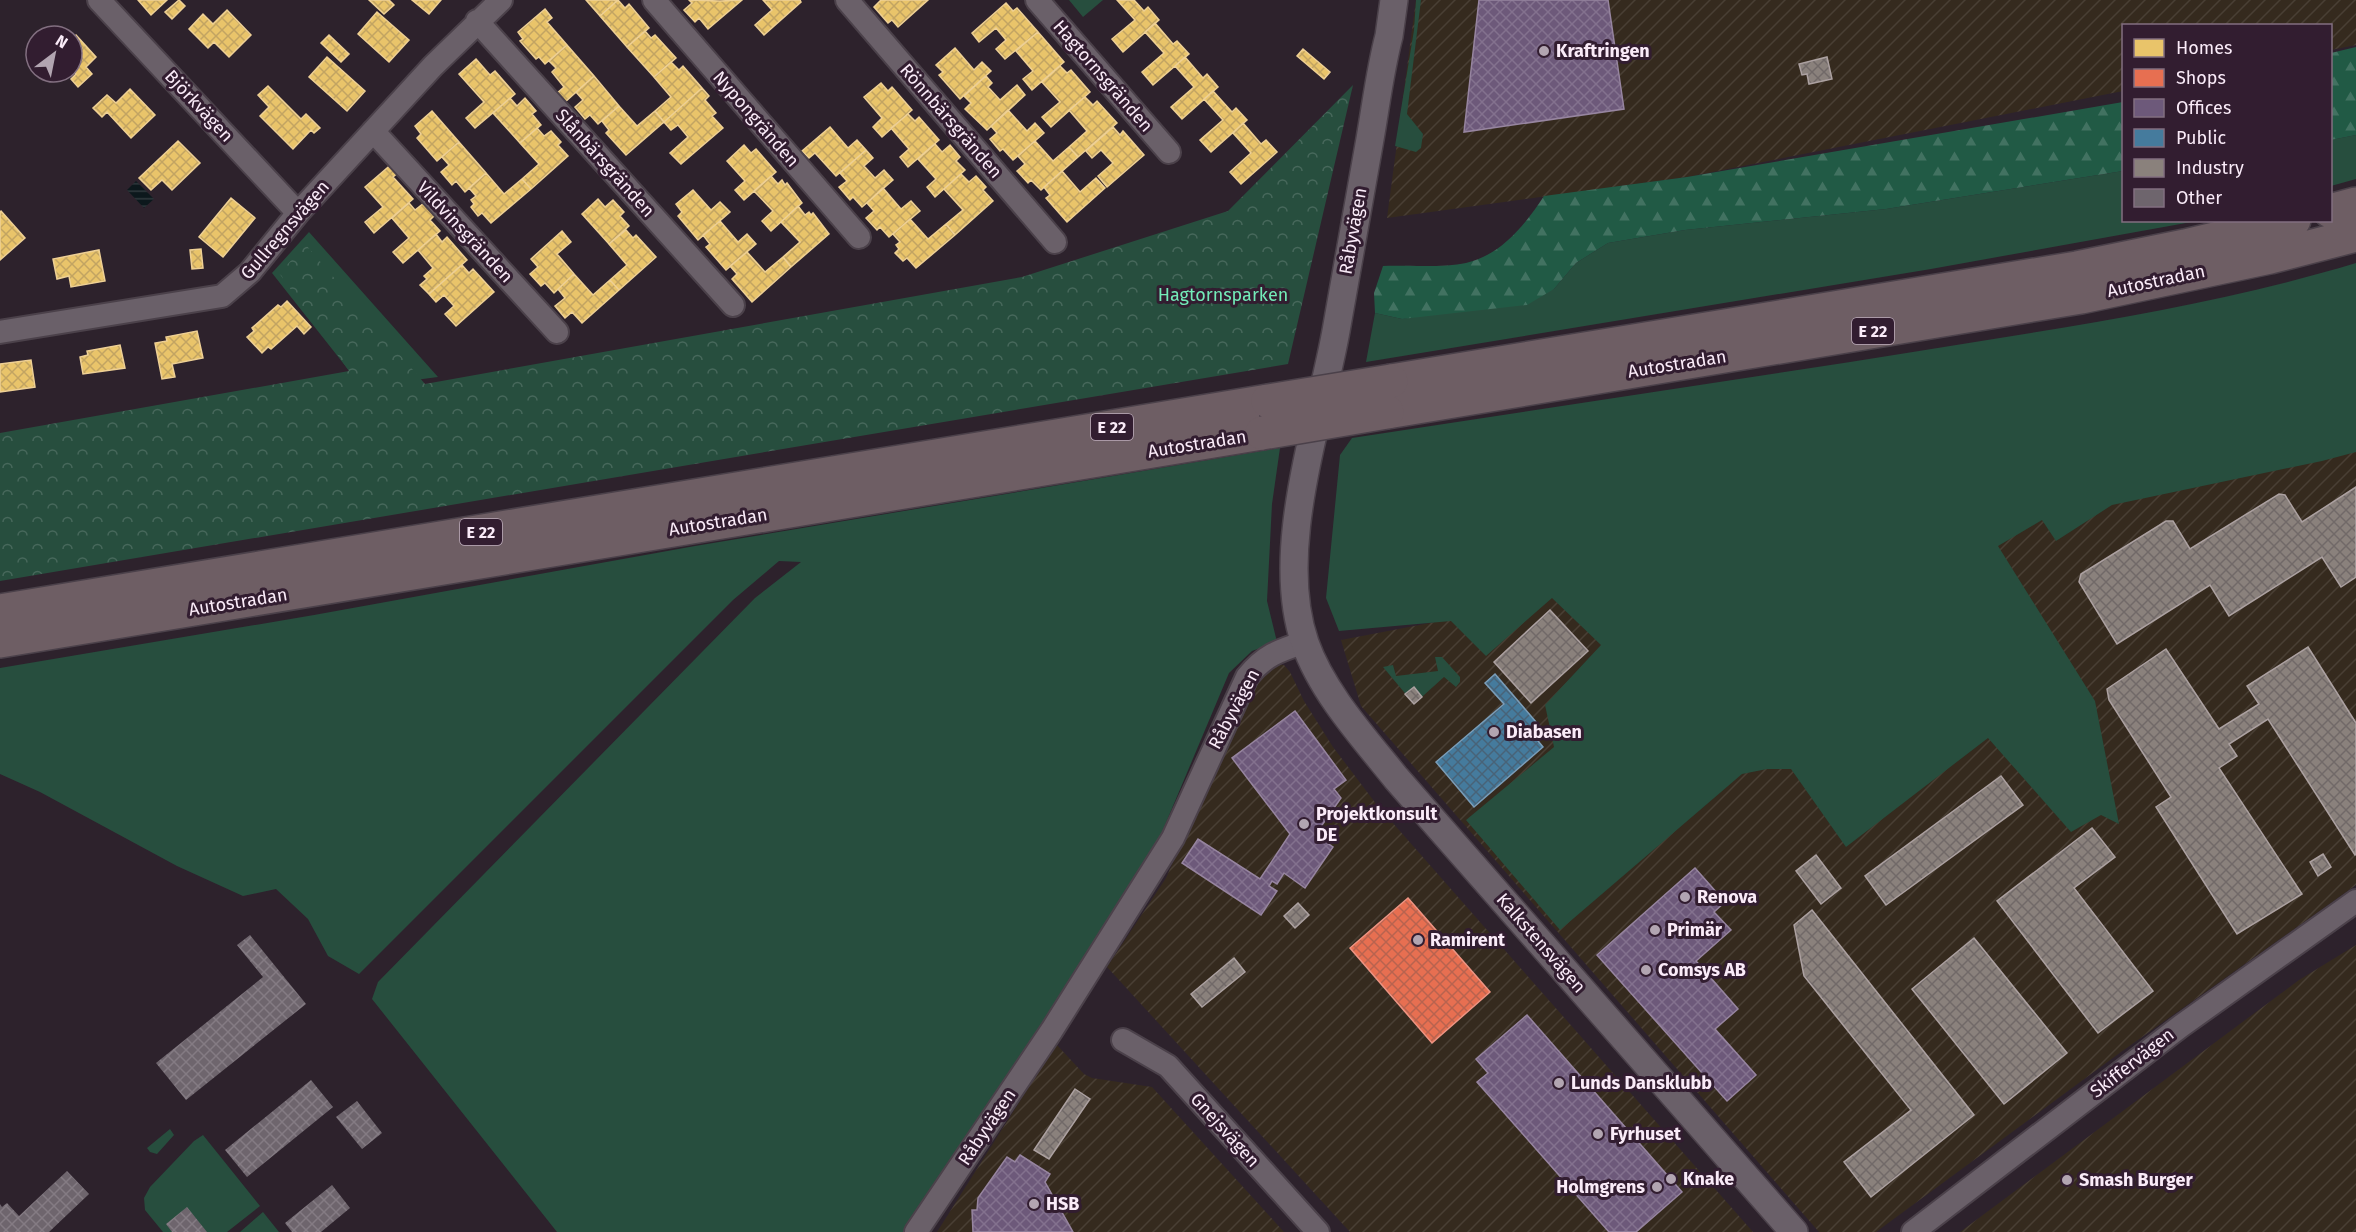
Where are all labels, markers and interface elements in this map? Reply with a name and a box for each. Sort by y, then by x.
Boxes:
street label: Hagtornsgränden [1048,16,1158,136]
north arrow [24,24,84,84]
legend [2122,24,2332,222]
text: N [52,31,71,53]
text: Homes [2176,37,2232,59]
place label: Kraftringen [1556,40,1650,62]
marker: Kraftringen [1537,44,1551,58]
street label: Rönnbärsgränden [895,59,1007,183]
street label: Björkvägen [160,65,238,147]
street label: Nypongränden [708,66,804,172]
text: Shops [2176,67,2226,89]
text: Offices [2176,97,2231,119]
street label: Slånbärsgränden [551,104,659,222]
text: Public [2176,127,2226,149]
text: Industry [2176,157,2244,179]
street label: Gullregnsvägen [236,176,334,284]
street label: Vildvinsgränden [412,177,518,287]
street label: Råbyvägen [1335,186,1371,276]
text: Other [2176,187,2222,209]
street label: Autostradan [2105,260,2207,302]
park label: Hagtornsparken [1158,284,1288,306]
road number: E 22 [1852,318,1894,344]
street label: Autostradan [1626,345,1728,383]
road number: E 22 [1091,414,1133,440]
street label: Autostradan [1146,425,1248,463]
street label: Autostradan [667,503,769,541]
road number: E 22 [460,519,502,545]
street label: Autostradan [187,583,289,621]
street label: Råbyvägen [1204,665,1264,753]
place label: Diabasen [1506,721,1582,743]
marker: Diabasen [1487,725,1501,739]
place label: Projektkonsult DE [1316,803,1438,846]
marker: Projektkonsult DE [1297,817,1311,831]
place label: Renova [1697,886,1757,908]
street label: Kalkstensvägen [1492,889,1590,997]
marker: Renova [1678,890,1692,904]
place label: Primär [1667,919,1723,941]
marker: Primär [1648,923,1662,937]
place label: Ramirent [1430,929,1506,951]
marker: Ramirent [1411,933,1425,947]
place label: Comsys AB [1658,959,1746,981]
marker: Comsys AB [1639,963,1653,977]
street label: Skiffervägen [2086,1023,2178,1103]
place label: Lunds Dansklubb [1571,1072,1712,1094]
marker: Lunds Dansklubb [1552,1076,1566,1090]
street label: Råbyvägen [953,1085,1021,1169]
street label: Gnejsvägen [1186,1088,1264,1172]
place label: Fyrhuset [1610,1123,1682,1145]
marker: Fyrhuset [1591,1127,1605,1141]
place label: Knake [1683,1168,1734,1190]
place label: Smash Burger [2079,1169,2193,1191]
marker: Knake [1664,1172,1678,1186]
marker: Smash Burger [2060,1173,2074,1187]
place label: Holmgrens [1556,1176,1645,1198]
marker: Holmgrens [1650,1180,1664,1194]
place label: HSB [1046,1193,1079,1215]
marker: HSB [1027,1197,1041,1211]

